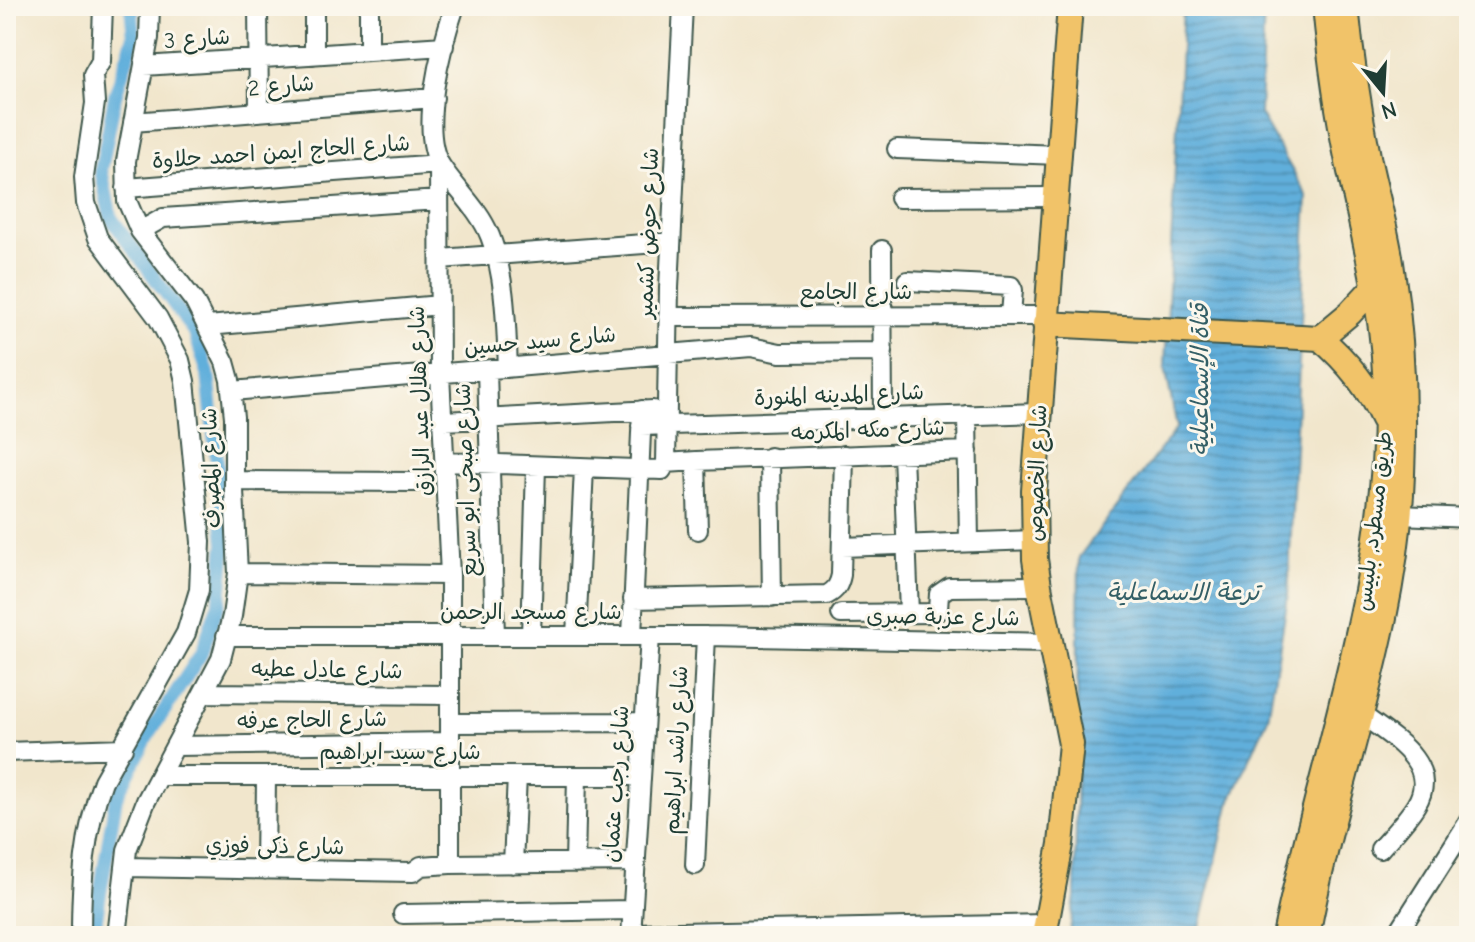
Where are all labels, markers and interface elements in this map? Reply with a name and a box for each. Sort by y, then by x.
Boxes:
street label: شارع 3 [163,24,231,56]
north arrow [1343,52,1423,132]
street label: شارع 2 [247,70,315,104]
text: N [1378,95,1400,125]
street label: شارع الحاج ايمن احمد حلاوة [151,130,411,176]
street label: شارع حوض كشمير [632,147,666,321]
street label: شارع الجامع [800,279,912,308]
water label: قناة الإسماعيلية [1186,302,1216,456]
street label: شارع هلال عبد الرازق [404,305,438,497]
street label: شارع سيد حسين [463,321,617,363]
street label: شارع المدينه المنورة [754,379,924,413]
street label: شارع صبحى ابو سريع [450,383,484,577]
street label: شارع الخصوص [1022,404,1054,542]
street label: شارع المصرف [196,407,228,529]
street label: شارع مكه المكرمه [791,414,945,448]
street label: طريق مسطرد, بلبيس [1350,430,1398,612]
water label: ترعة الاسماعلية [1107,578,1263,606]
street label: شارع مسجد الرحمن [440,599,622,627]
street label: شارع عزبة صبرى [866,603,1020,633]
street label: شارع عادل عطيه [251,656,403,686]
street label: شارع راشد ابراهيم [659,665,696,835]
street label: شارع رجب عثمان [598,704,636,864]
street label: شارع الحاج عرفه [237,706,387,736]
street label: شارع سيد ابراهيم [319,739,481,768]
street label: شارع ذكى فوزي [205,832,345,863]

